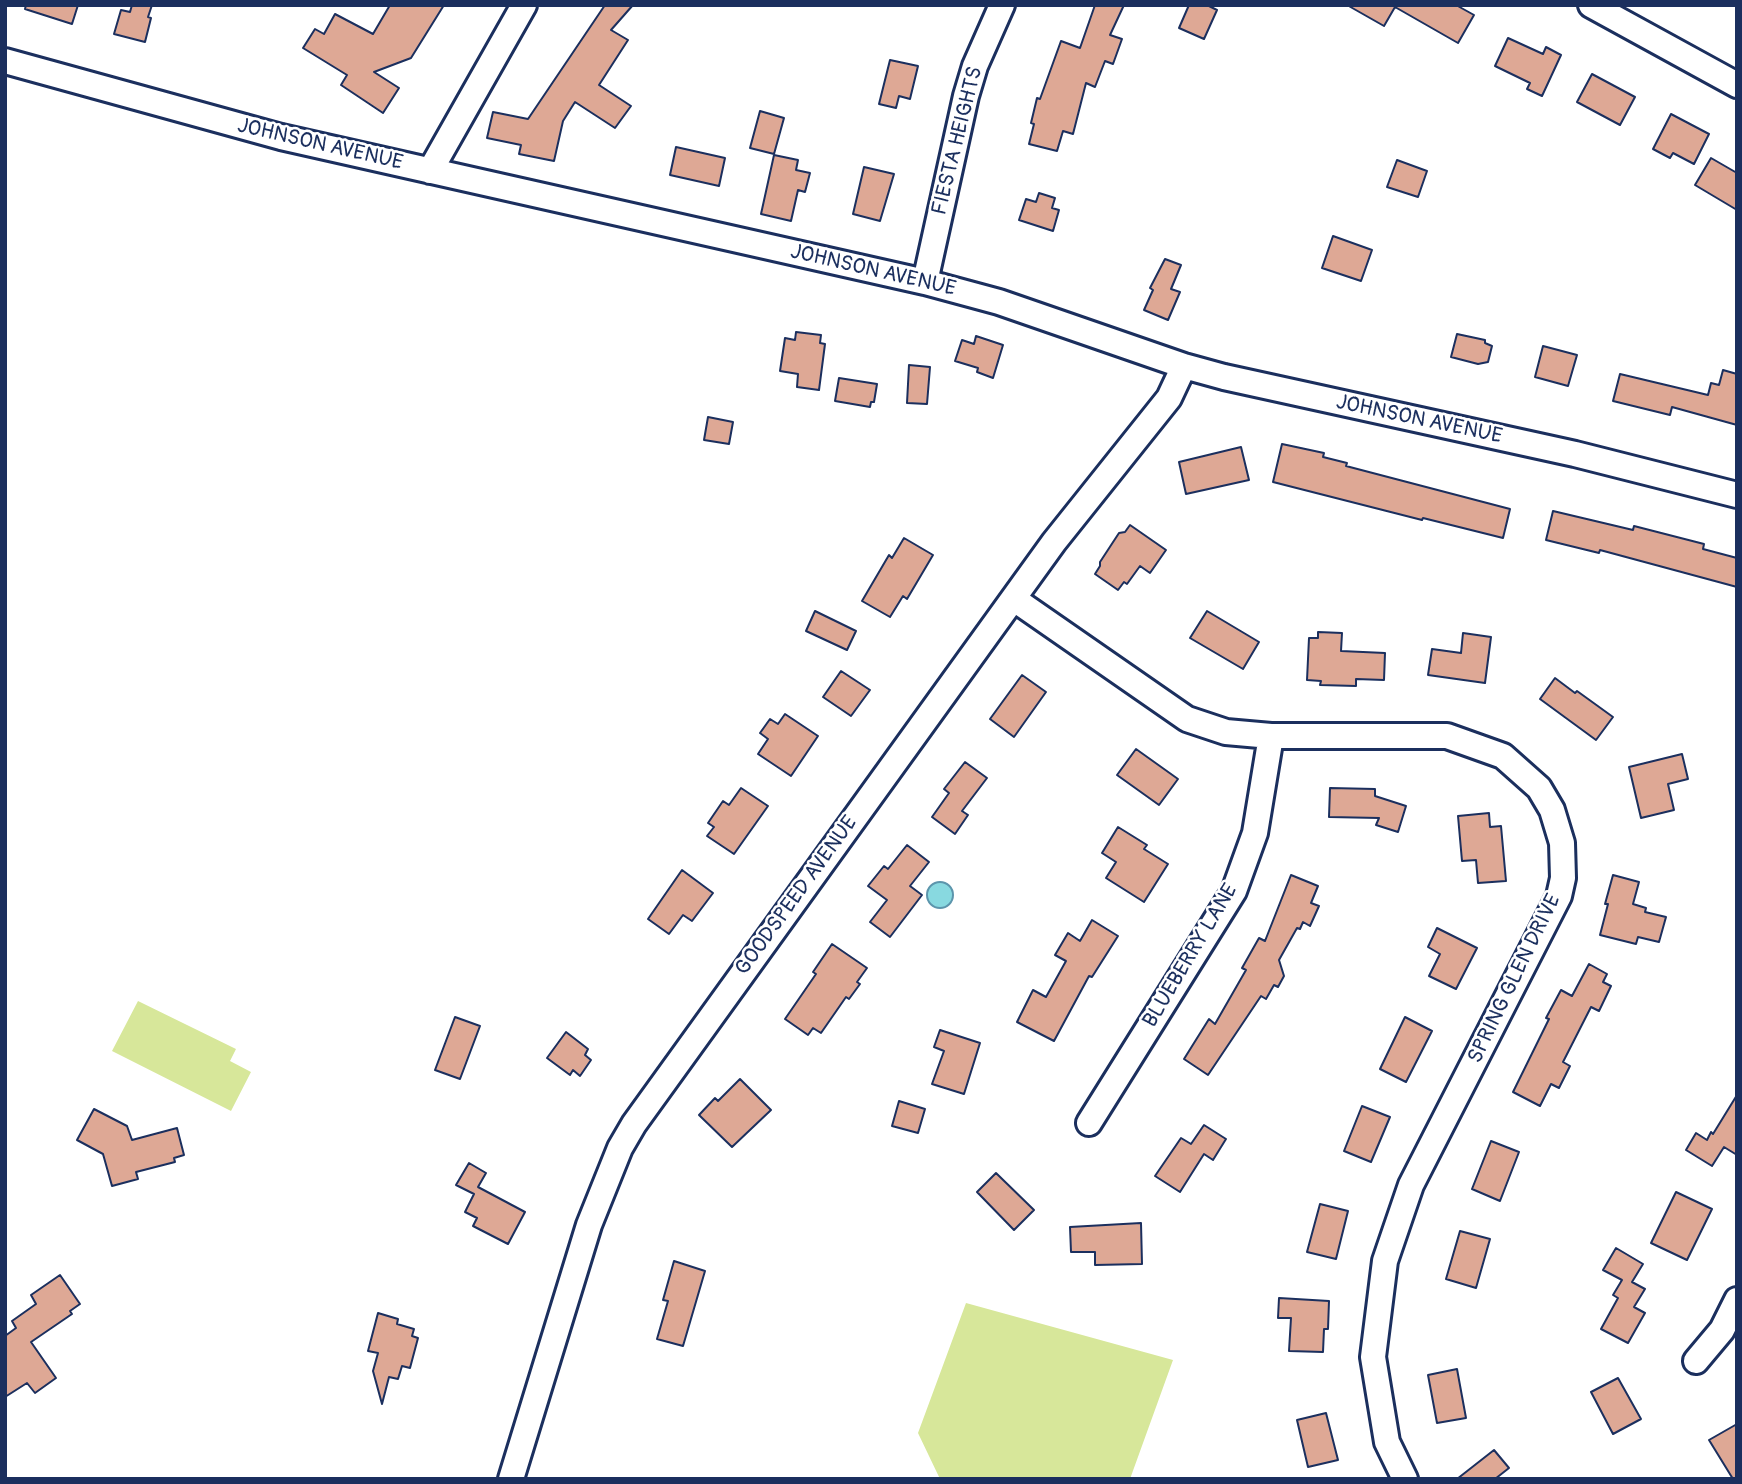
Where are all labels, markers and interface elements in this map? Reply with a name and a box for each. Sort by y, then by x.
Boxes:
street label: FIESTA HEIGHTS [927,64,989,218]
street label: JOHNSON AVENUE [235,114,405,176]
street label: JOHNSON AVENUE [788,240,958,302]
street label: JOHNSON AVENUE [1334,390,1504,450]
street label: GOODSPEED AVENUE [731,811,863,981]
street label: BLUEBERRY LANE [1138,880,1244,1032]
street label: SPRING GLEN DRIVE [1463,890,1567,1068]

